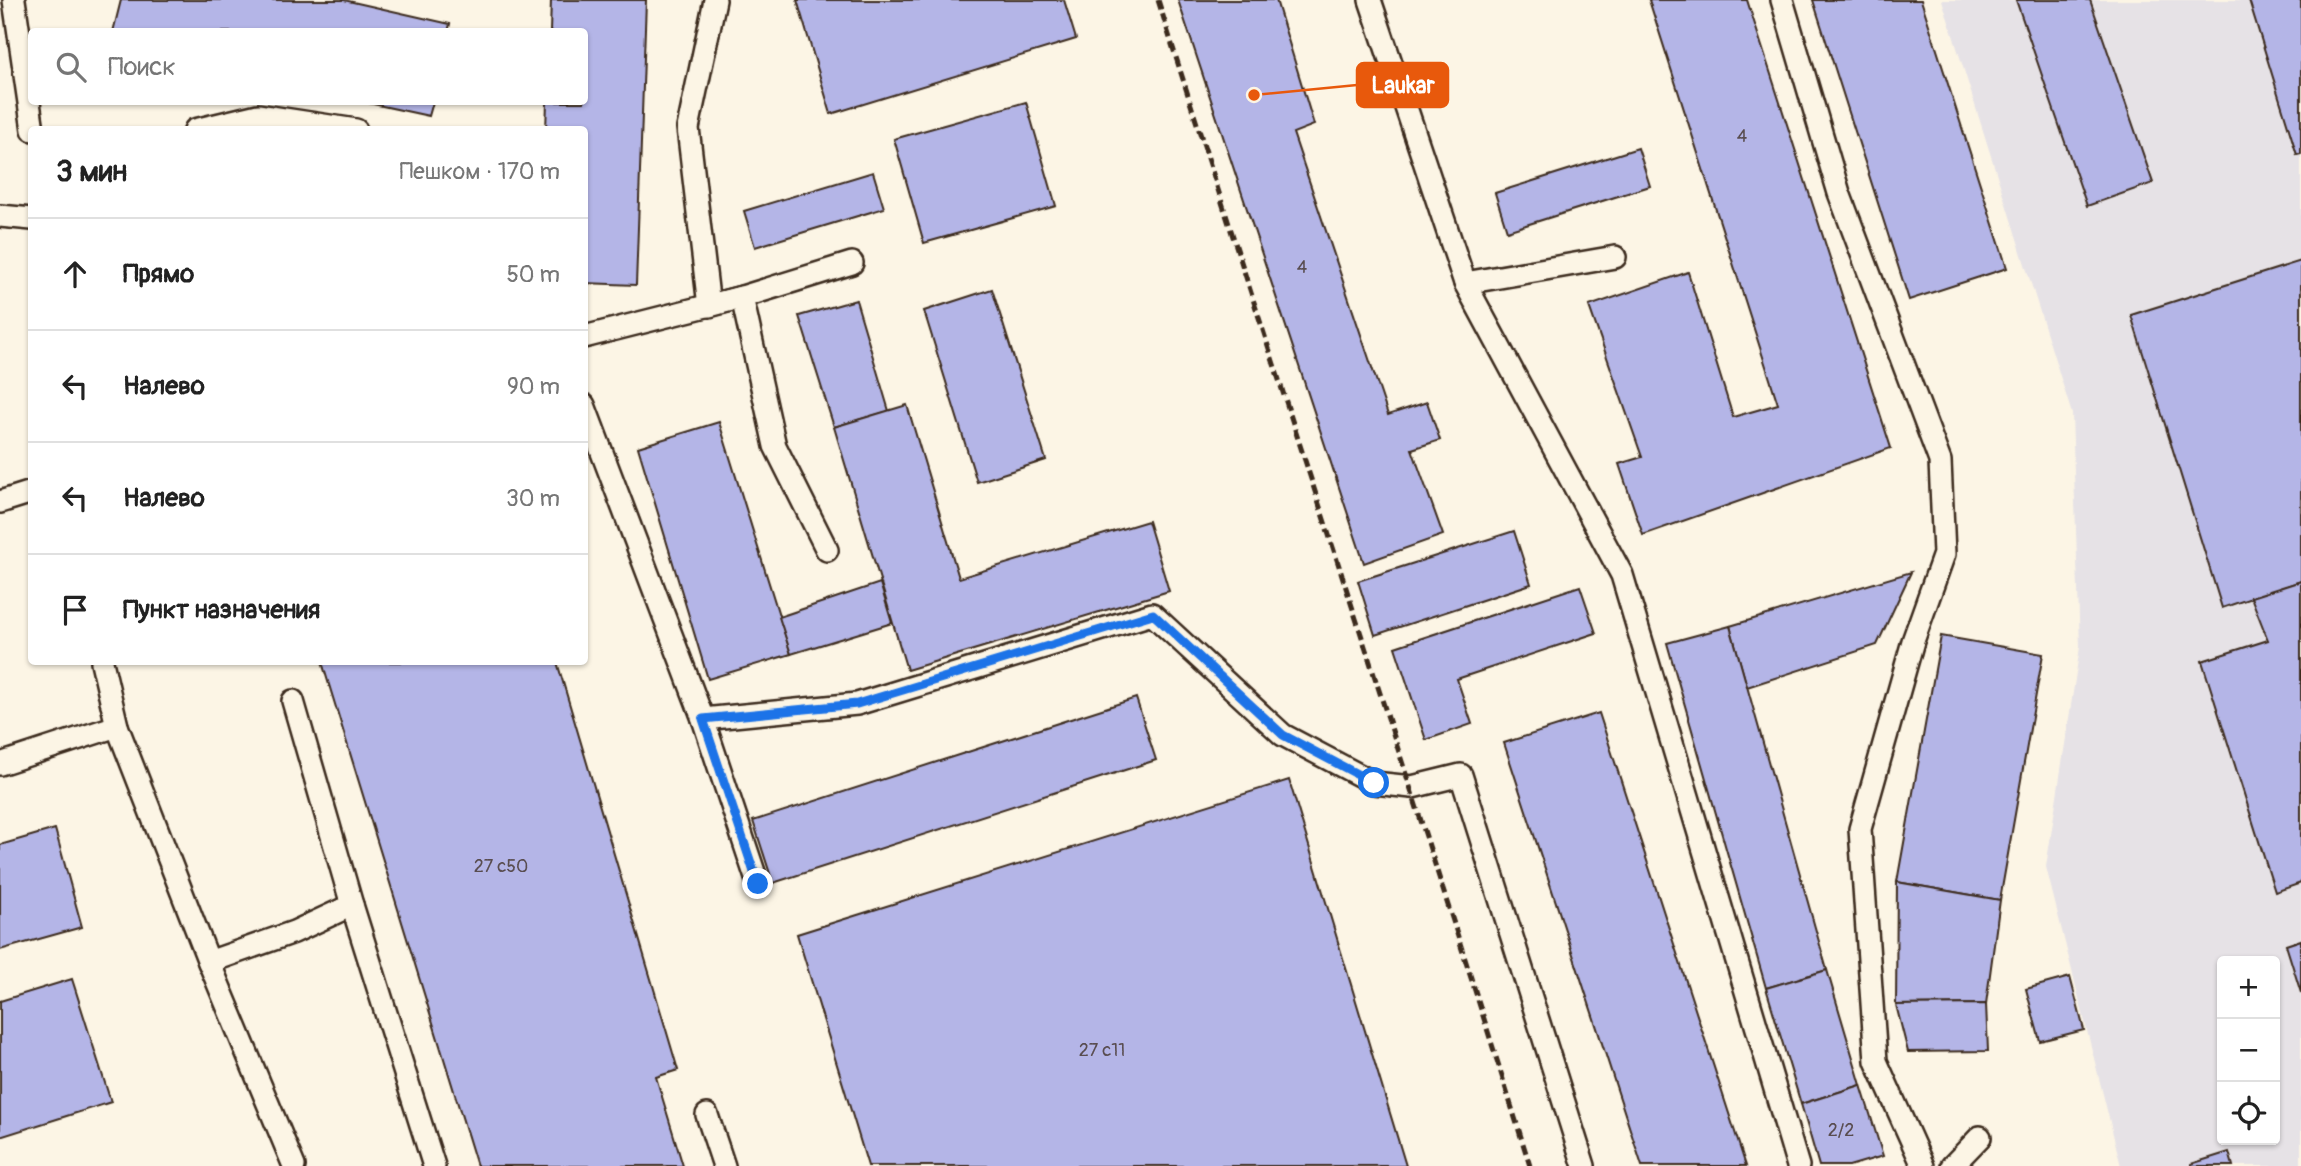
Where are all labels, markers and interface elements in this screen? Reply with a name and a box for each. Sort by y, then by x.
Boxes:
search box [28,28,588,105]
icon: search [52,48,90,86]
text: Поиск [108,51,176,83]
callout: Laukar [1357,63,1448,107]
text: Laukar [1371,71,1435,100]
house number: 4 [1737,125,1748,148]
text: 3 мин [56,153,127,190]
text: Пешком · 170 m [400,157,560,186]
icon: ahead [56,255,94,293]
house number: 4 [1297,256,1308,279]
text: Прямо [123,258,194,290]
text: 50 m [506,260,560,289]
icon: left [56,367,94,405]
text: Налево [123,370,205,402]
text: 90 m [507,372,560,401]
icon: left [56,479,94,517]
text: Налево [123,482,205,514]
text: 30 m [506,484,560,513]
icon: arrive [56,591,94,629]
text: Пункт назначения [123,594,320,626]
route start [1358,767,1389,798]
house number: 27 с50 [474,855,528,878]
route end [742,868,773,899]
map controls [2217,956,2280,1145]
button: + [2217,956,2280,1019]
button: − [2217,1019,2280,1082]
house number: 27 с11 [1079,1039,1125,1062]
button: locate [2217,1082,2280,1145]
house number: 2/2 [1828,1119,1854,1142]

